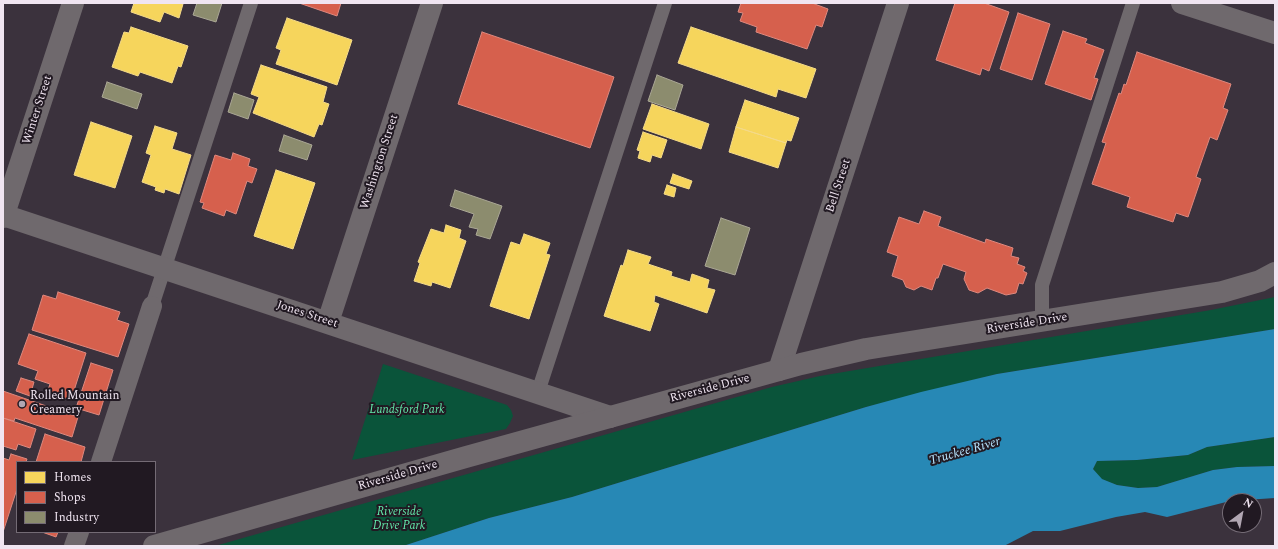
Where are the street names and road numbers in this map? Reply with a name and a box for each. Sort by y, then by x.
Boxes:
street label: Winter Street [20,74,56,146]
street label: Washington Street [358,113,402,211]
street label: Bell Street [824,157,854,215]
street label: Jones Street [275,298,339,332]
street label: Riverside Drive [985,310,1069,338]
street label: Riverside Drive [669,371,751,407]
street label: Riverside Drive [357,458,439,494]

